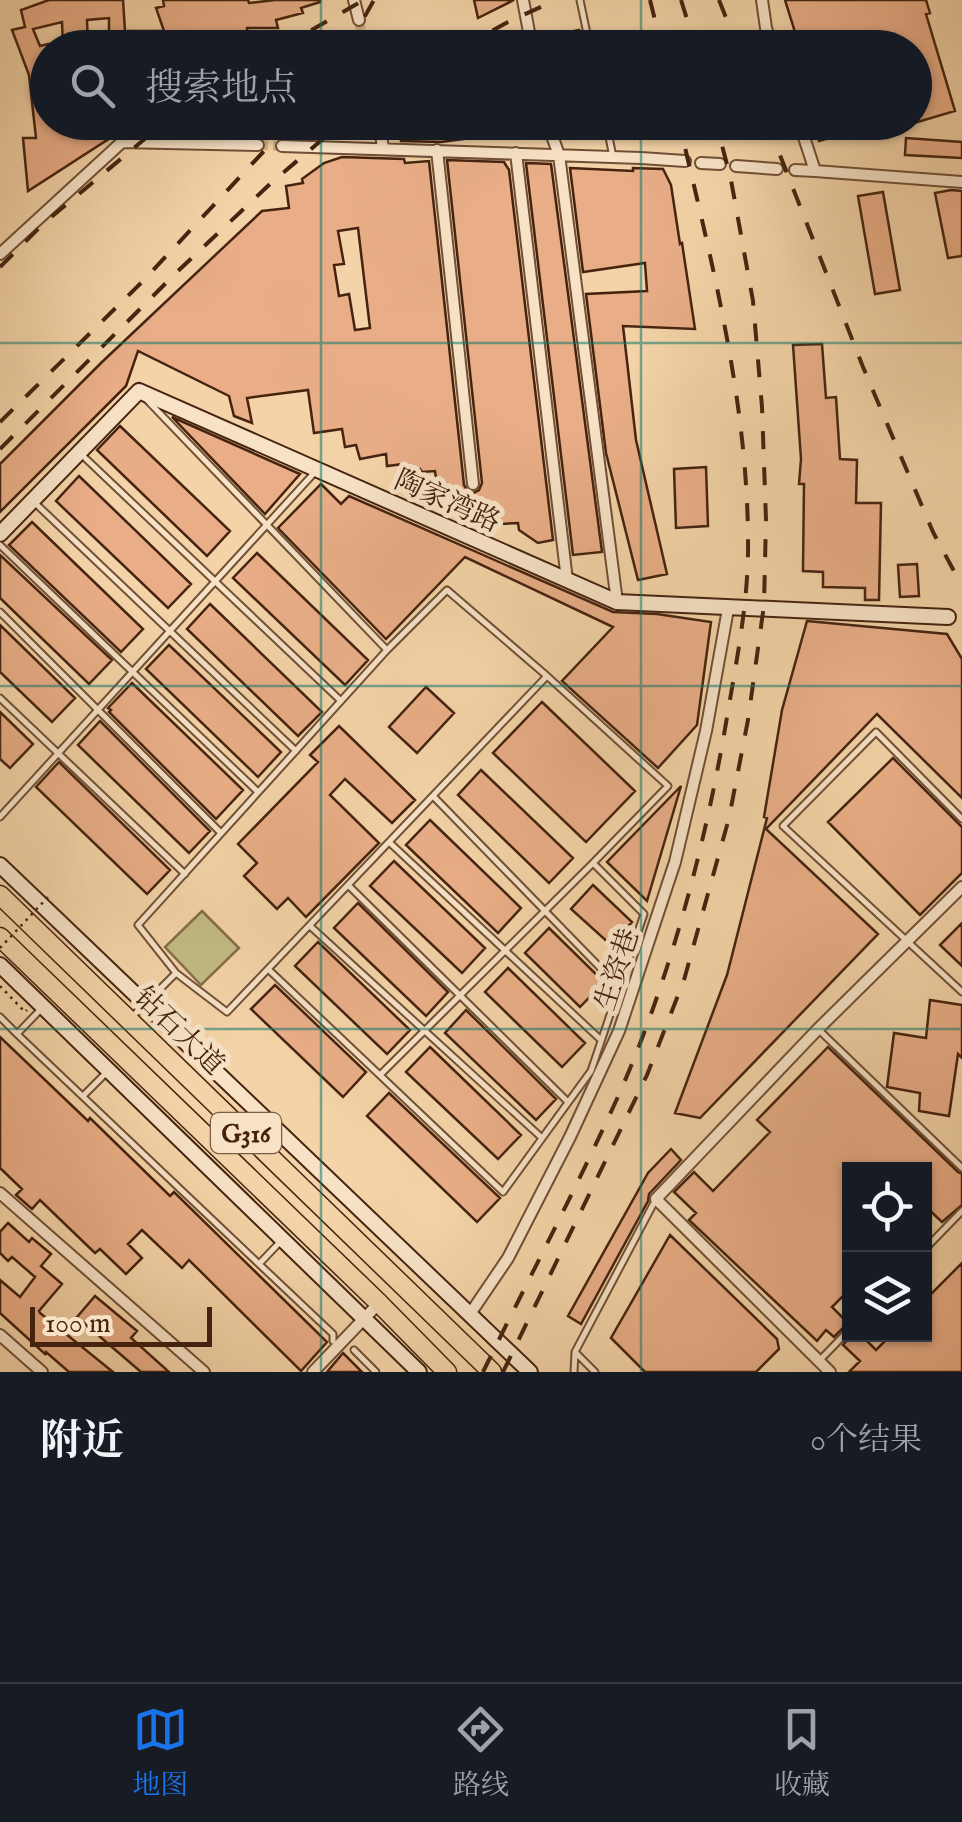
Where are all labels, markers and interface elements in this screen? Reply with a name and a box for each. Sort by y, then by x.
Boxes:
search box [30,30,932,140]
icon: search [65,58,120,113]
text: 搜索地点 [145,66,297,114]
street label: 陶家湾路 [389,464,505,541]
street label: 生资巷 [589,924,648,1015]
street label: 钻石大道 [126,980,231,1083]
road number: G316 [211,1113,281,1153]
map controls [842,1162,932,1342]
button: locate [842,1162,932,1252]
button: layers [842,1252,932,1342]
scale bar [30,1302,212,1346]
text: 100 m [45,1307,111,1342]
text: 附近 [40,1416,124,1469]
text: 0个结果 [810,1421,922,1462]
tab: 地图 [132,1702,188,1804]
tab: 路线 [453,1702,509,1804]
tab: 收藏 [774,1702,830,1804]

